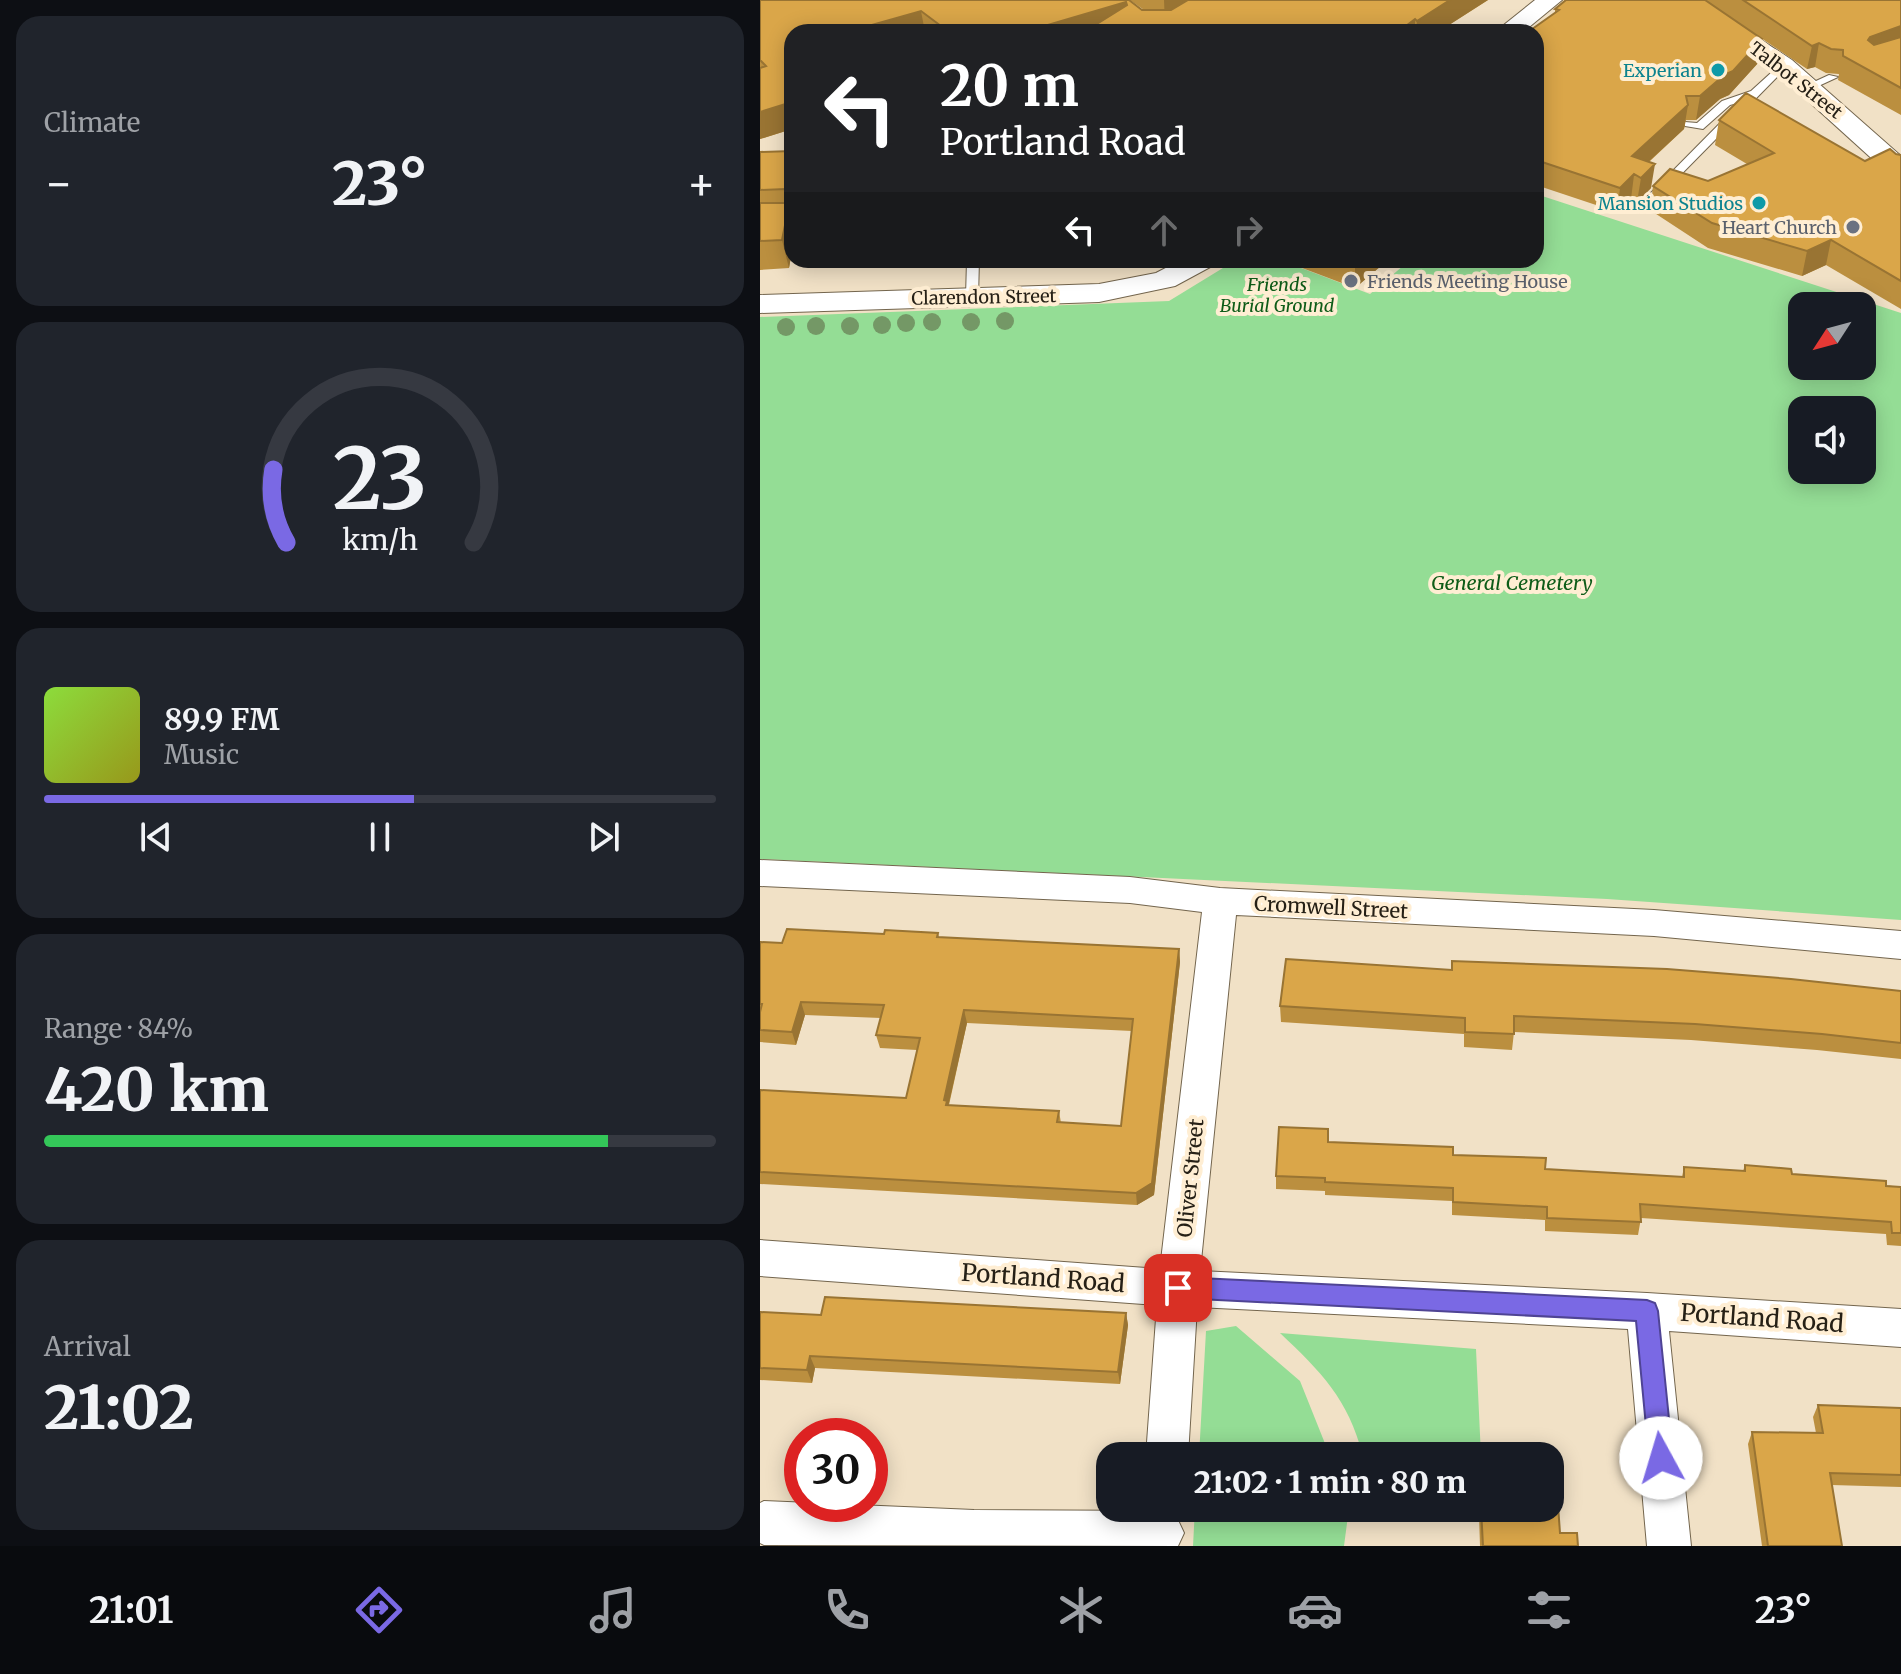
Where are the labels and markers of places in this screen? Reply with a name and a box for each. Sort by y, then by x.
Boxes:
place label: Experian [1623,59,1702,82]
marker: Experian [1709,61,1727,79]
place label: Mansion Studios [1598,192,1743,215]
marker: Mansion Studios [1750,194,1768,212]
place label: Heart Church [1722,216,1837,239]
marker: Heart Church [1844,218,1862,236]
place label: Friends Meeting House [1367,270,1568,293]
marker: Friends Meeting House [1342,272,1360,290]
pin [1144,1254,1212,1322]

